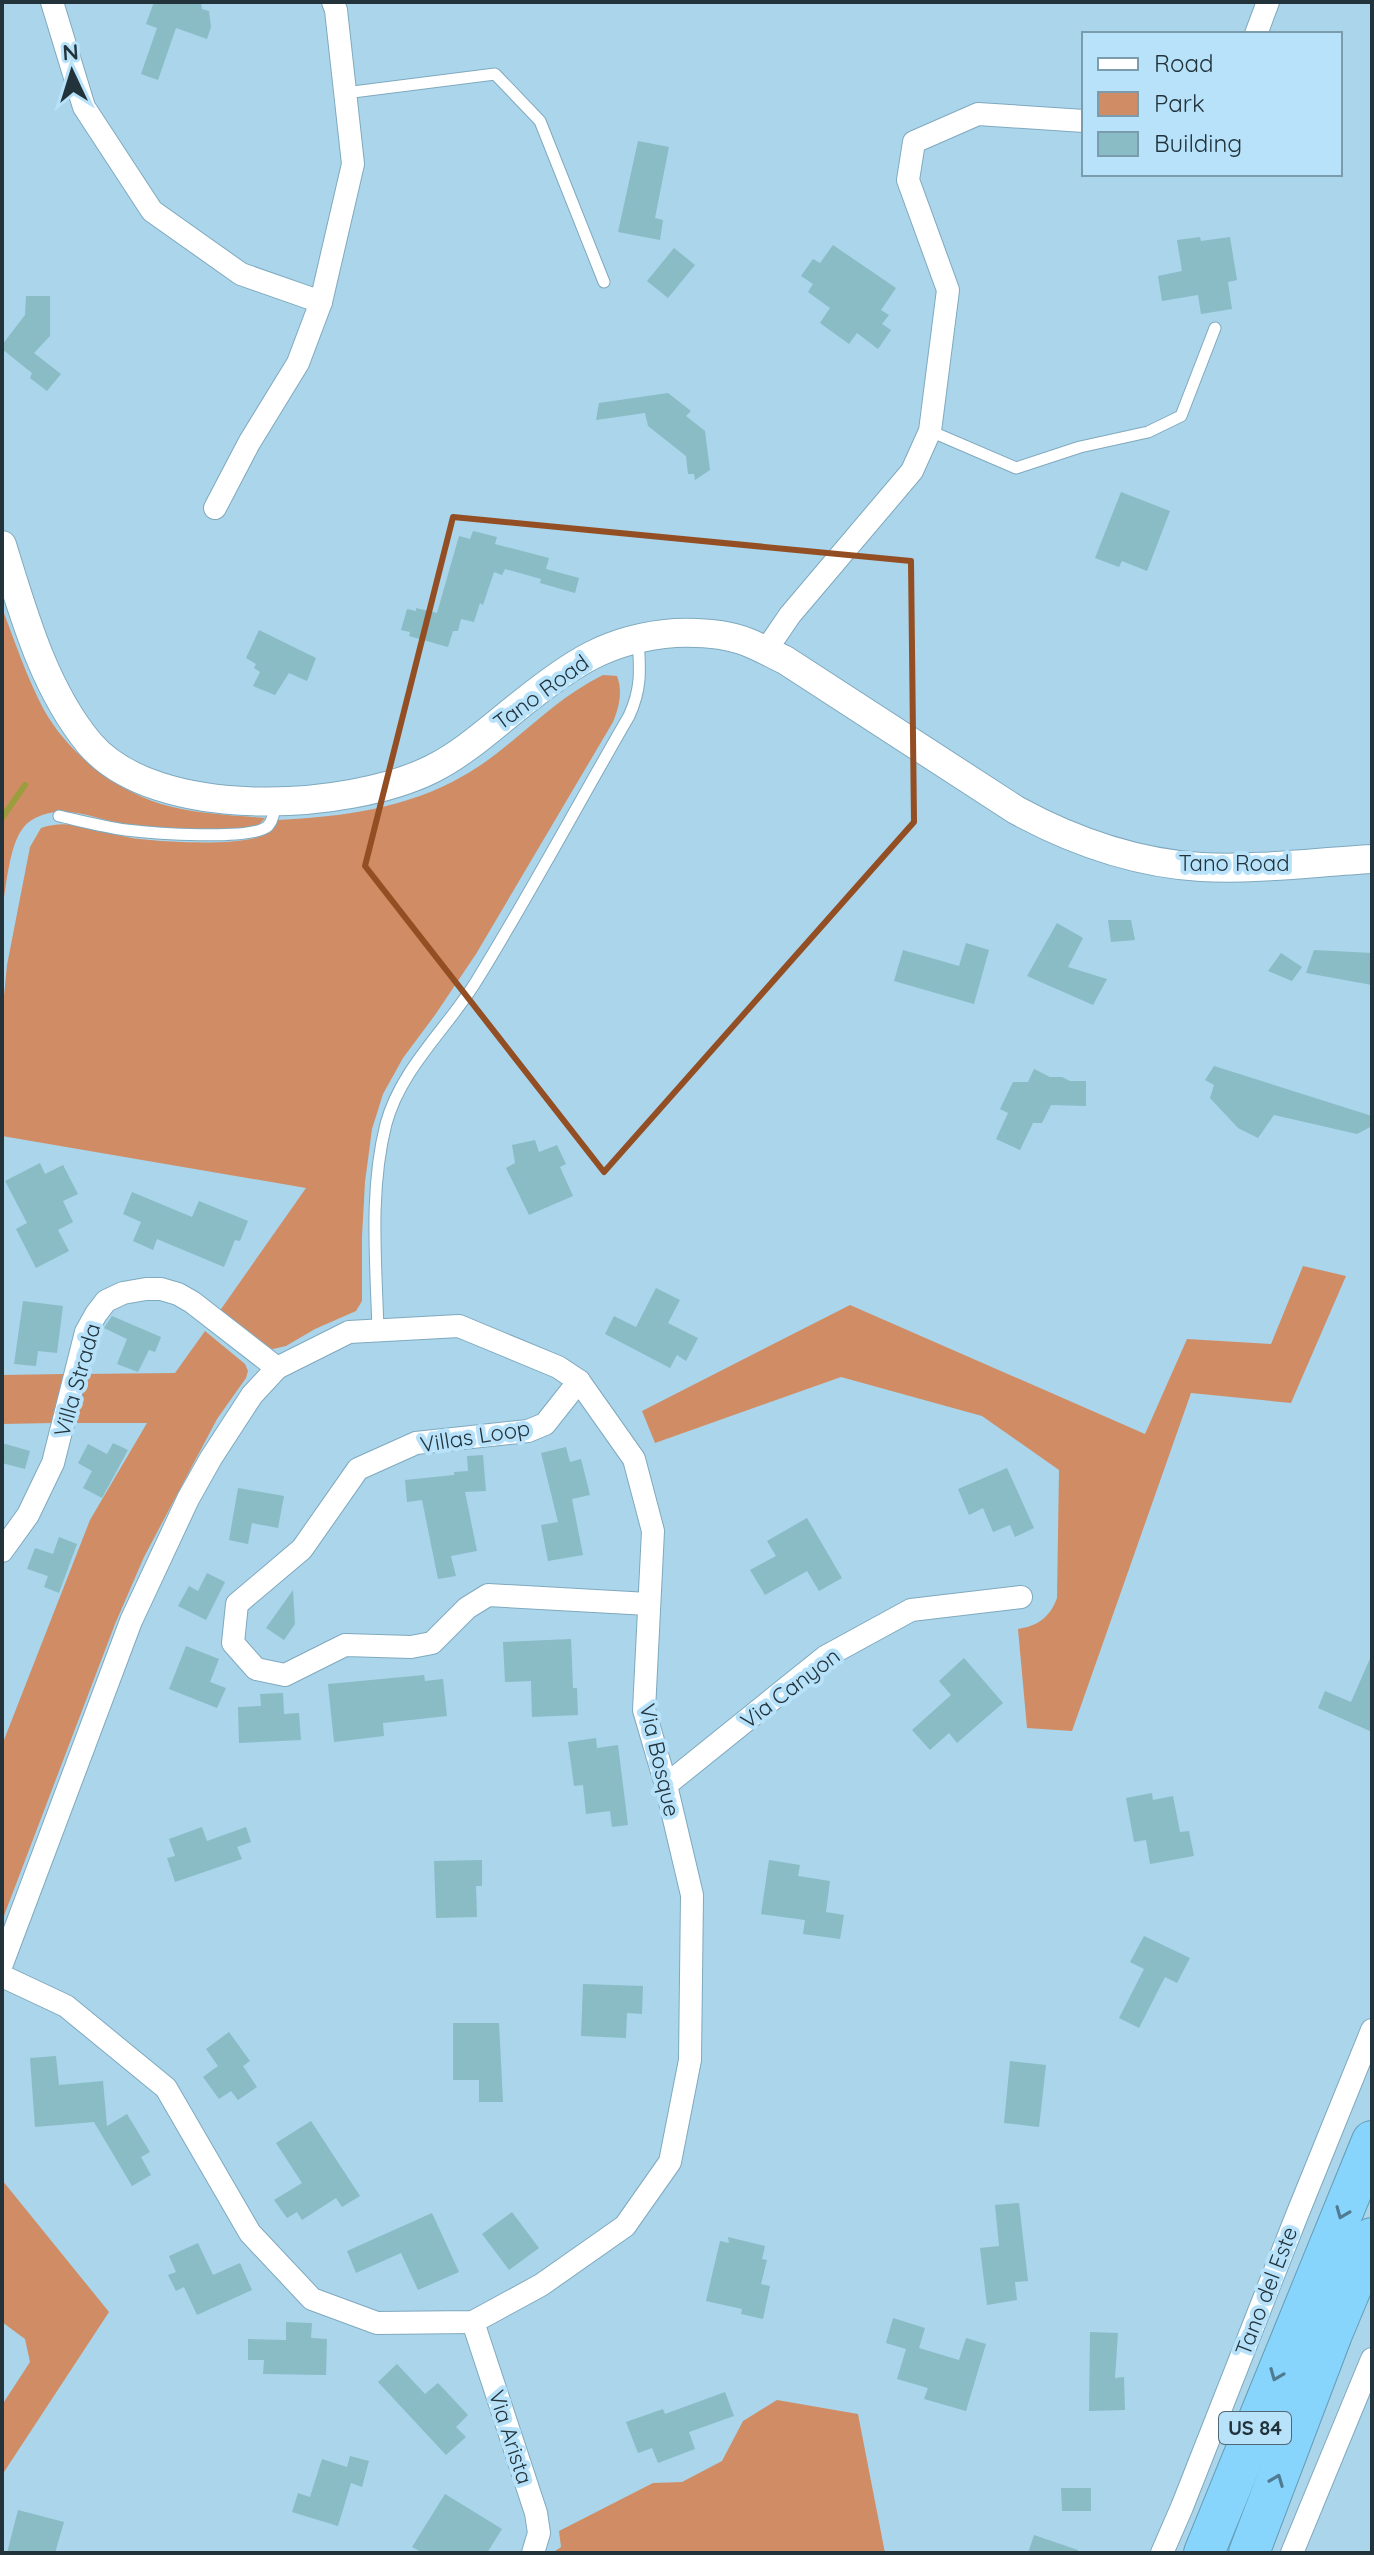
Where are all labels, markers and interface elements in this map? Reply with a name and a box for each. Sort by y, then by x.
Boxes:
north arrow [32,32,112,112]
legend [1082,32,1342,176]
text: N [62,38,80,67]
text: Road [1154,48,1214,78]
text: Park [1154,88,1205,118]
text: Building [1154,128,1242,158]
street label: Tano Road [488,648,594,736]
street label: Tano Road [1178,849,1290,877]
street label: Villa Strada [47,1320,107,1440]
street label: Villas Loop [418,1414,532,1458]
street label: Via Canyon [735,1642,845,1734]
street label: Via Bosque [633,1701,687,1819]
one-way arrow [1336,2205,1352,2219]
street label: Tano del Este [1229,2223,1303,2359]
one-way arrow [1270,2367,1286,2382]
street label: Via Arista [483,2386,539,2488]
road number: US 84 [1219,2412,1291,2444]
one-way arrow [1267,2474,1284,2488]

